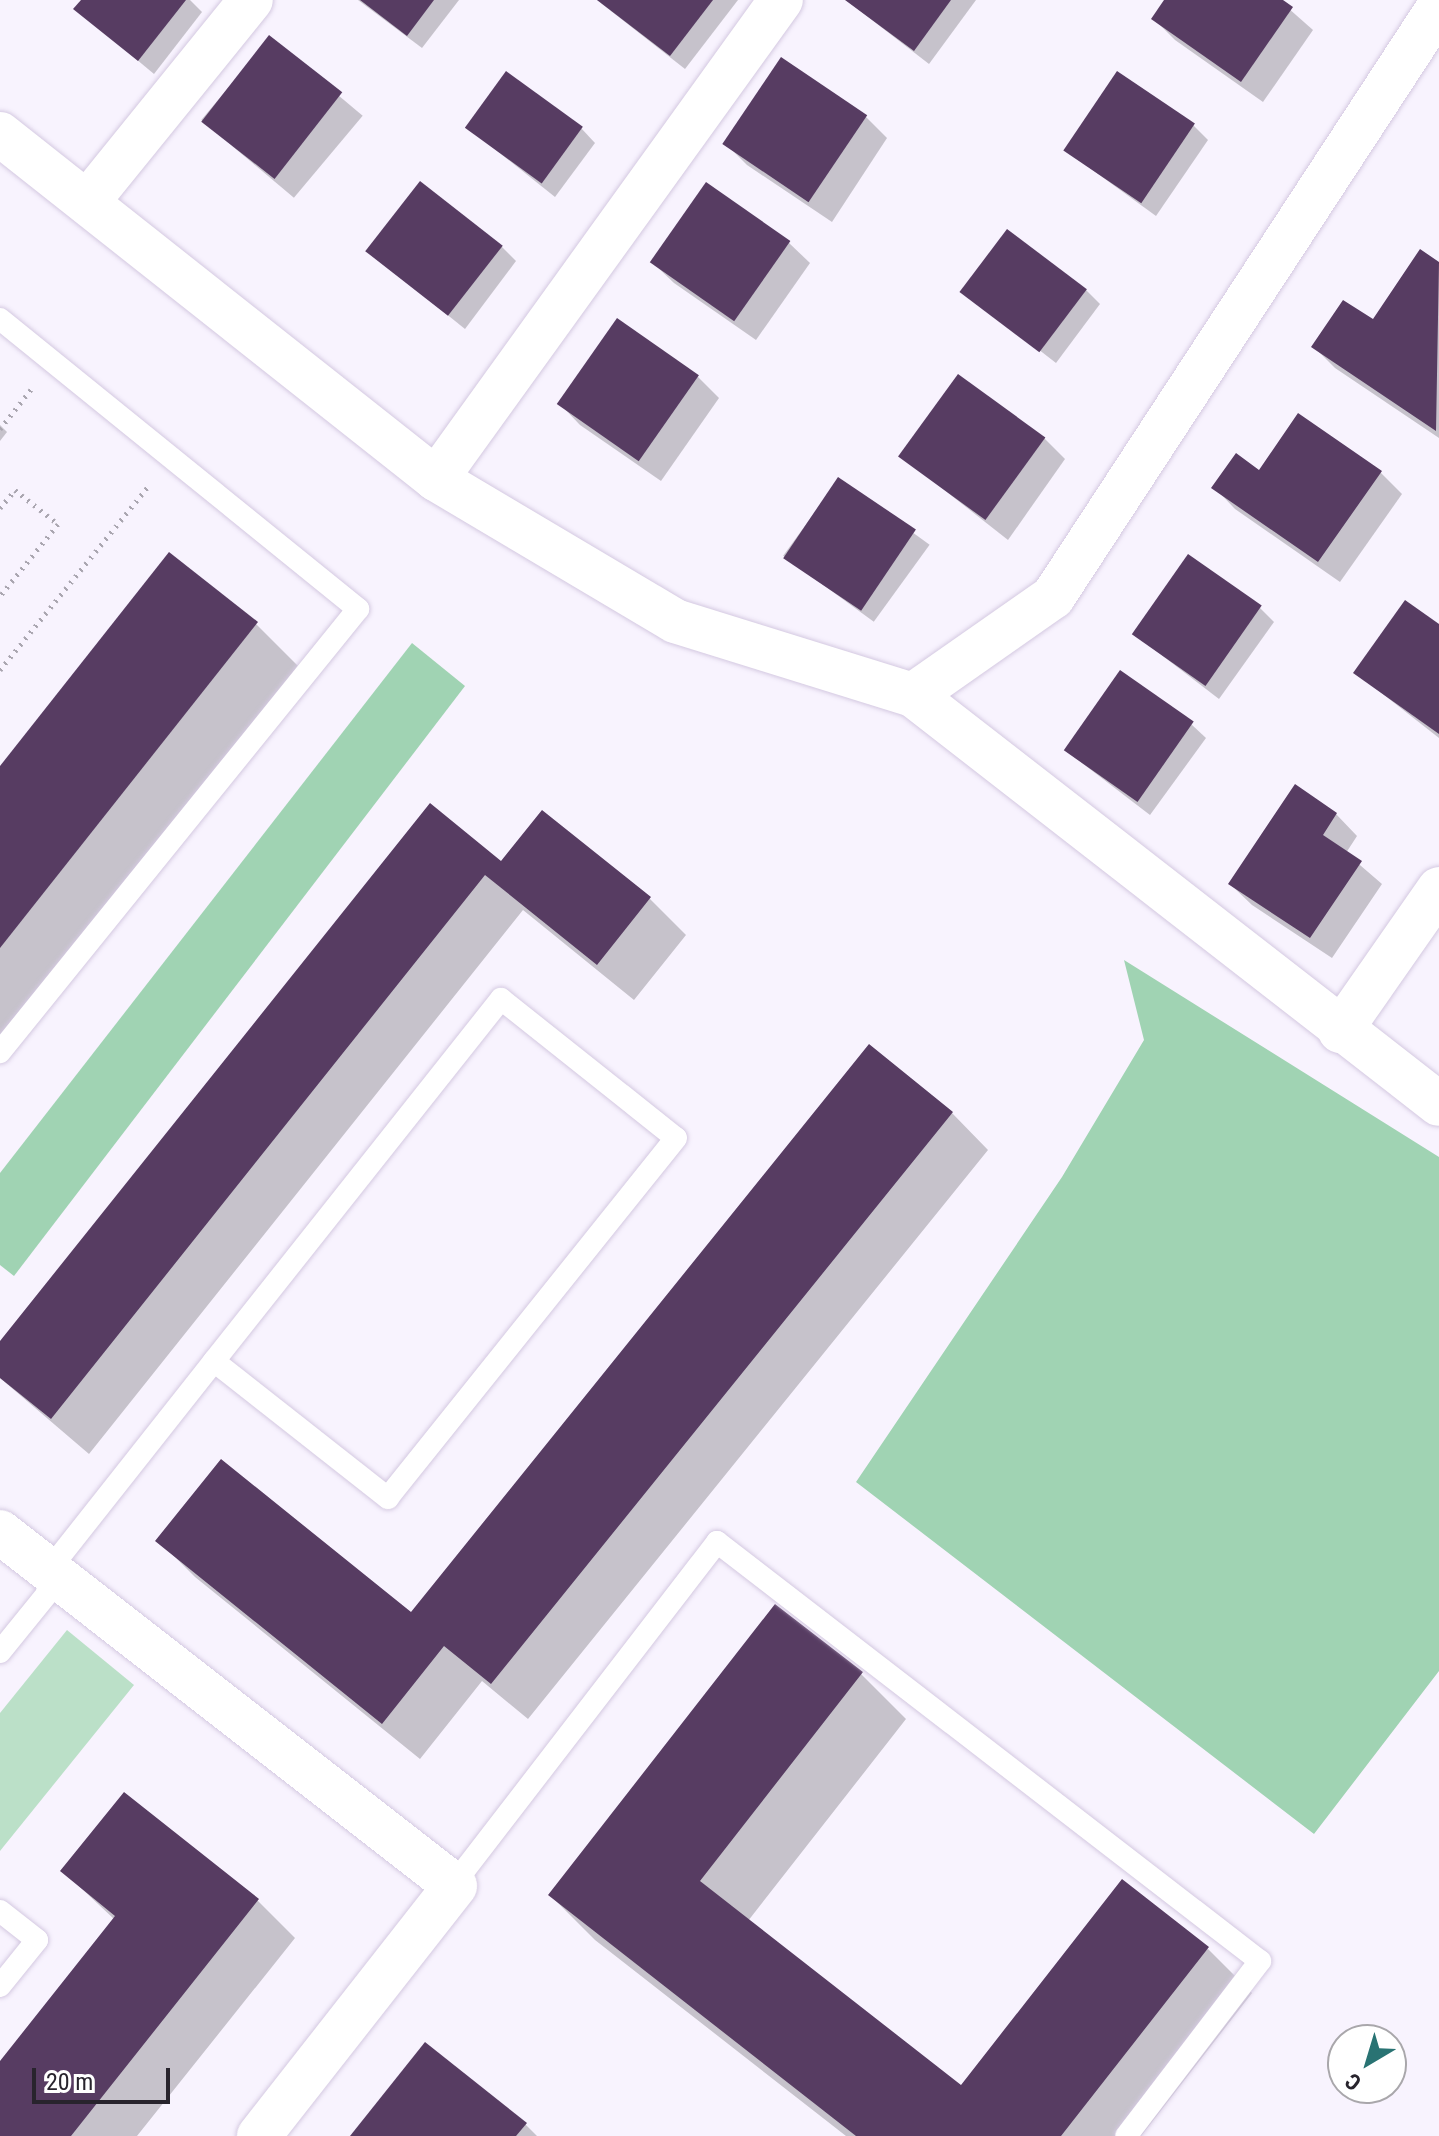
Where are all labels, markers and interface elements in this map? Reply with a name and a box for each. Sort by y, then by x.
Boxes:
north arrow [1327,2024,1407,2104]
scale bar [36,2052,174,2102]
text: 20 m [46,2068,93,2096]
text: С [1341,2068,1366,2095]

